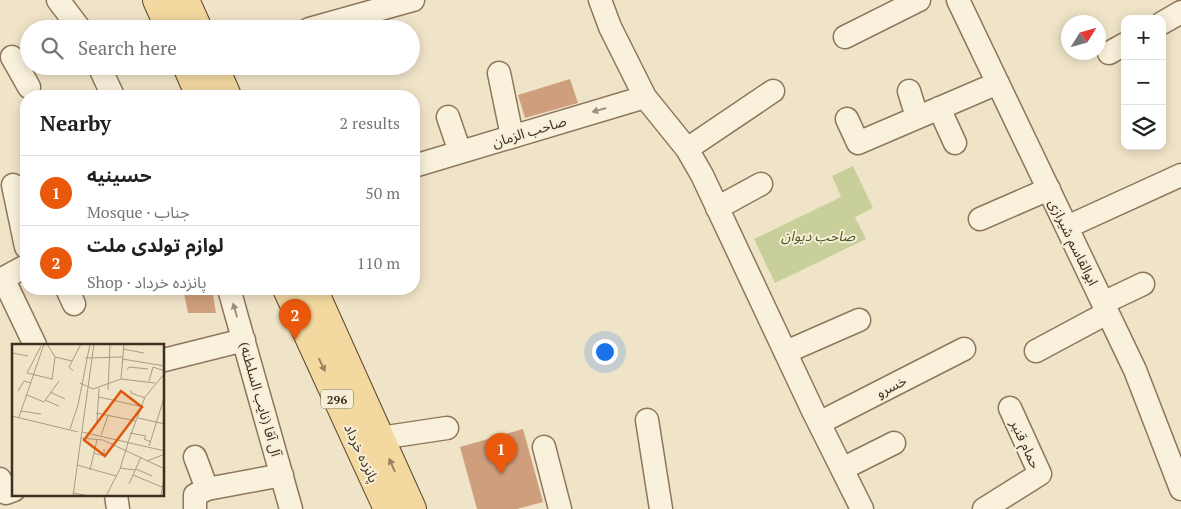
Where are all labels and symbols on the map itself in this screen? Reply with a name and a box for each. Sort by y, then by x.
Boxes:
north arrow [1061,15,1106,60]
one-way arrow [591,107,606,115]
street label: صاحب الزمان [490,111,569,151]
street label: ابوالقاسم شیرازی [1043,195,1103,289]
park label: صاحب دیوان [781,226,855,245]
pin: 2 [279,299,311,340]
one-way arrow [231,303,239,318]
street label: آل آقا (نایب السلطنه) [236,339,287,459]
your location [592,339,618,365]
inset map [12,344,165,496]
one-way arrow [318,358,326,372]
street label: خسرو [872,370,910,402]
road number: 296 [321,389,353,408]
street label: حمام قنبر [1004,416,1046,472]
street label: پانزده خرداد [339,420,384,486]
pin: 1 [485,433,517,474]
one-way arrow [388,458,396,472]

